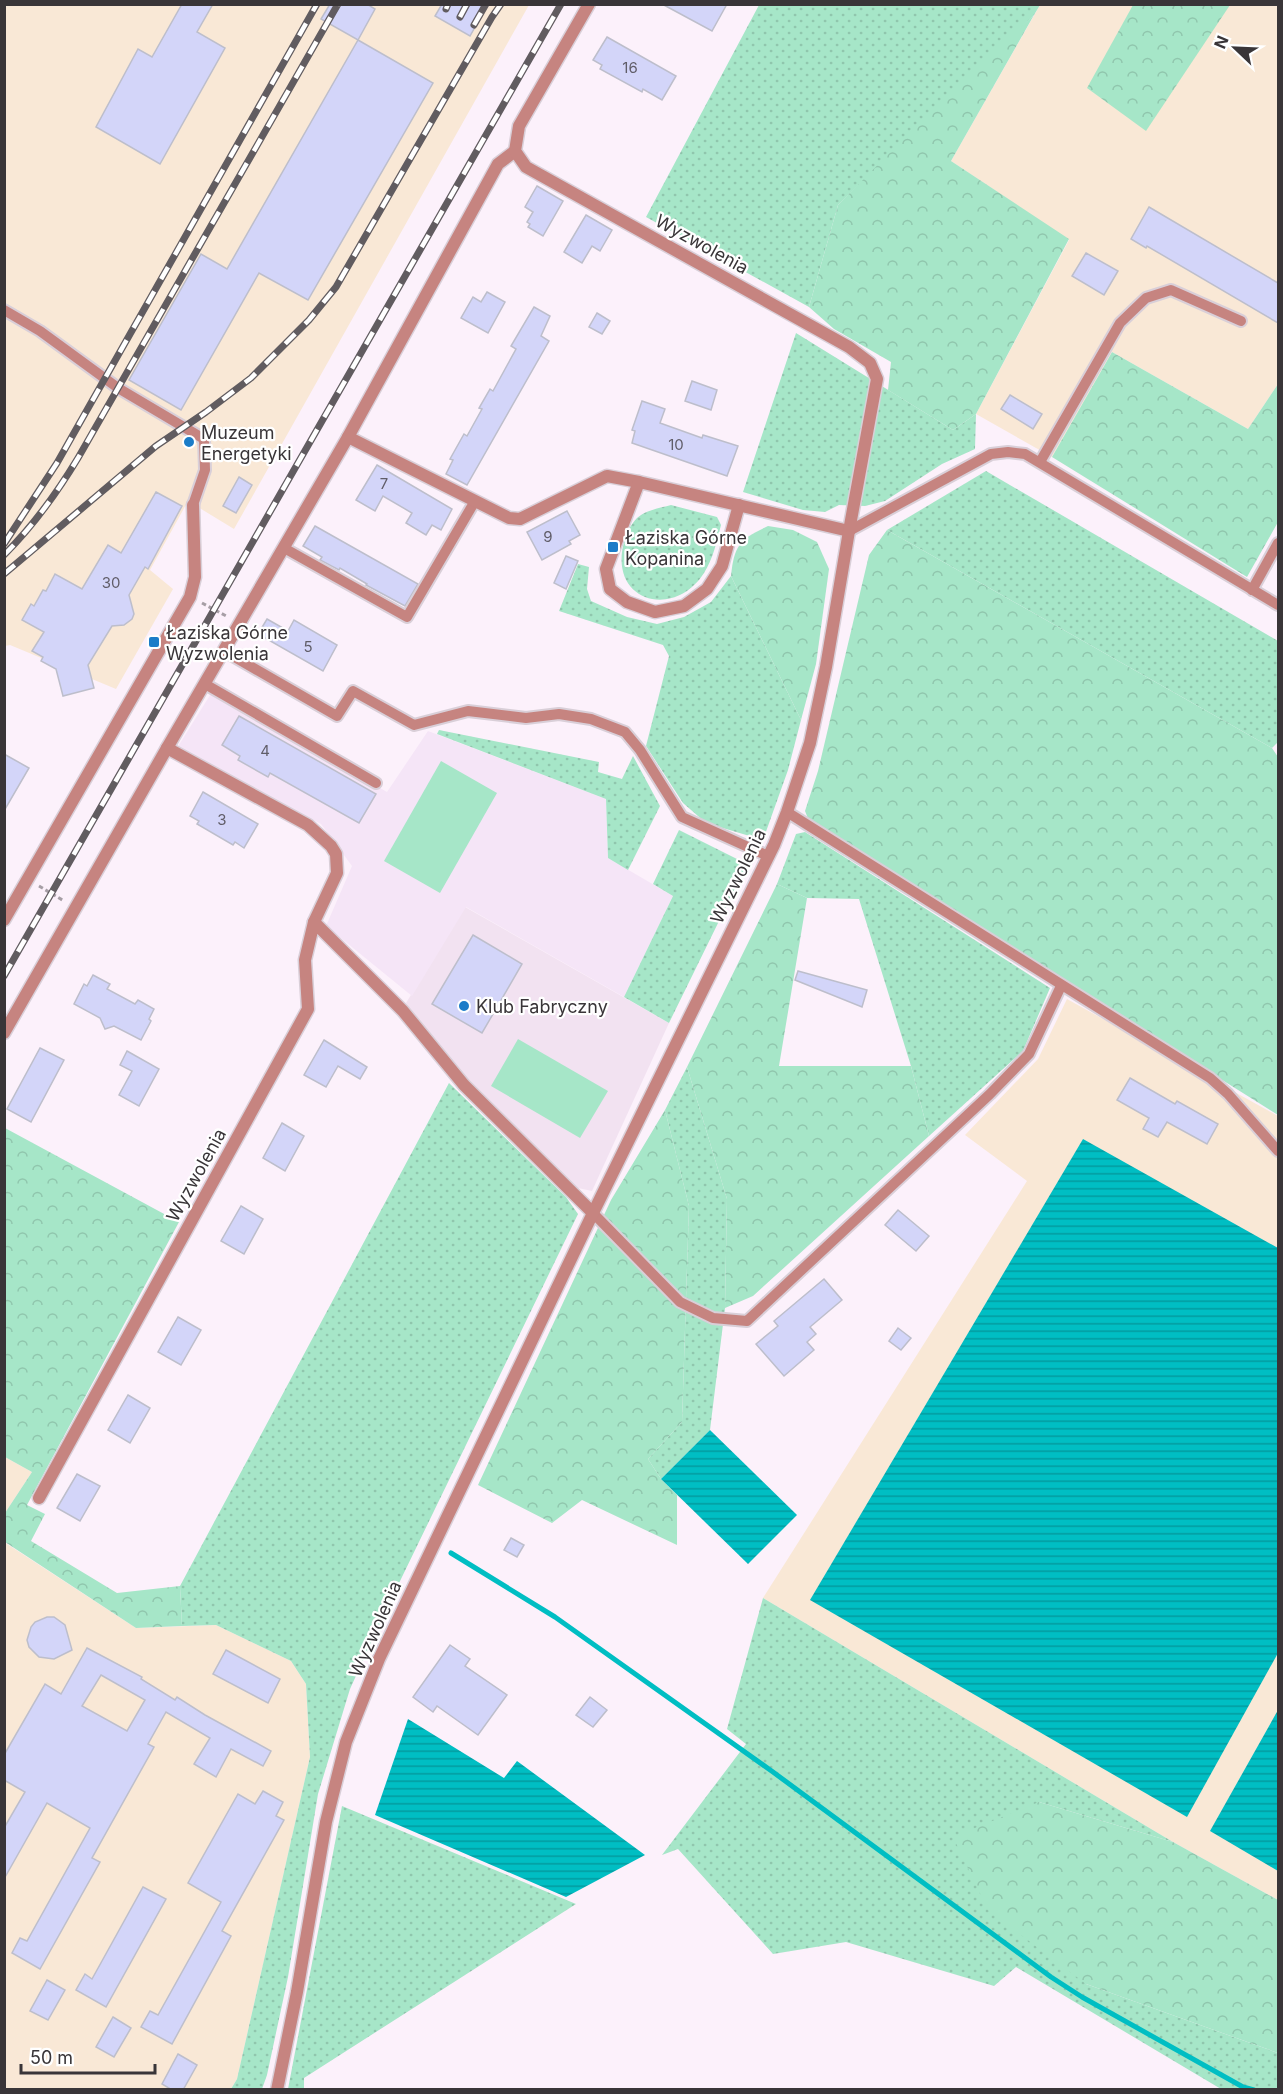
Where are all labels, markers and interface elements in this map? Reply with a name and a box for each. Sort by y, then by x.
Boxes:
north arrow [1205,18,1265,78]
text: N [1210,33,1233,52]
house number: 16 [622,58,638,77]
street label: Wyzwolenia [652,210,752,278]
place label: Muzeum Energetyki [201,422,292,464]
marker: Muzeum Energetyki [182,435,196,449]
house number: 10 [668,435,684,454]
house number: 7 [380,474,388,493]
house number: 9 [543,527,553,546]
place label: Łaziska Górne Kopanina [625,527,747,569]
marker: Łaziska Górne Kopanina [606,540,620,554]
house number: 30 [102,573,120,592]
place label: Łaziska Górne Wyzwolenia [166,622,288,664]
marker: Łaziska Górne Wyzwolenia [147,635,161,649]
house number: 5 [303,637,313,656]
house number: 4 [260,741,270,760]
house number: 3 [217,810,227,829]
street label: Wyzwolenia [706,825,770,927]
place label: Klub Fabryczny [476,996,608,1017]
marker: Klub Fabryczny [457,999,471,1013]
street label: Wyzwolenia [162,1125,230,1225]
street label: Wyzwolenia [344,1578,406,1680]
scale bar [21,2037,154,2075]
text: 50 m [30,2047,73,2068]

